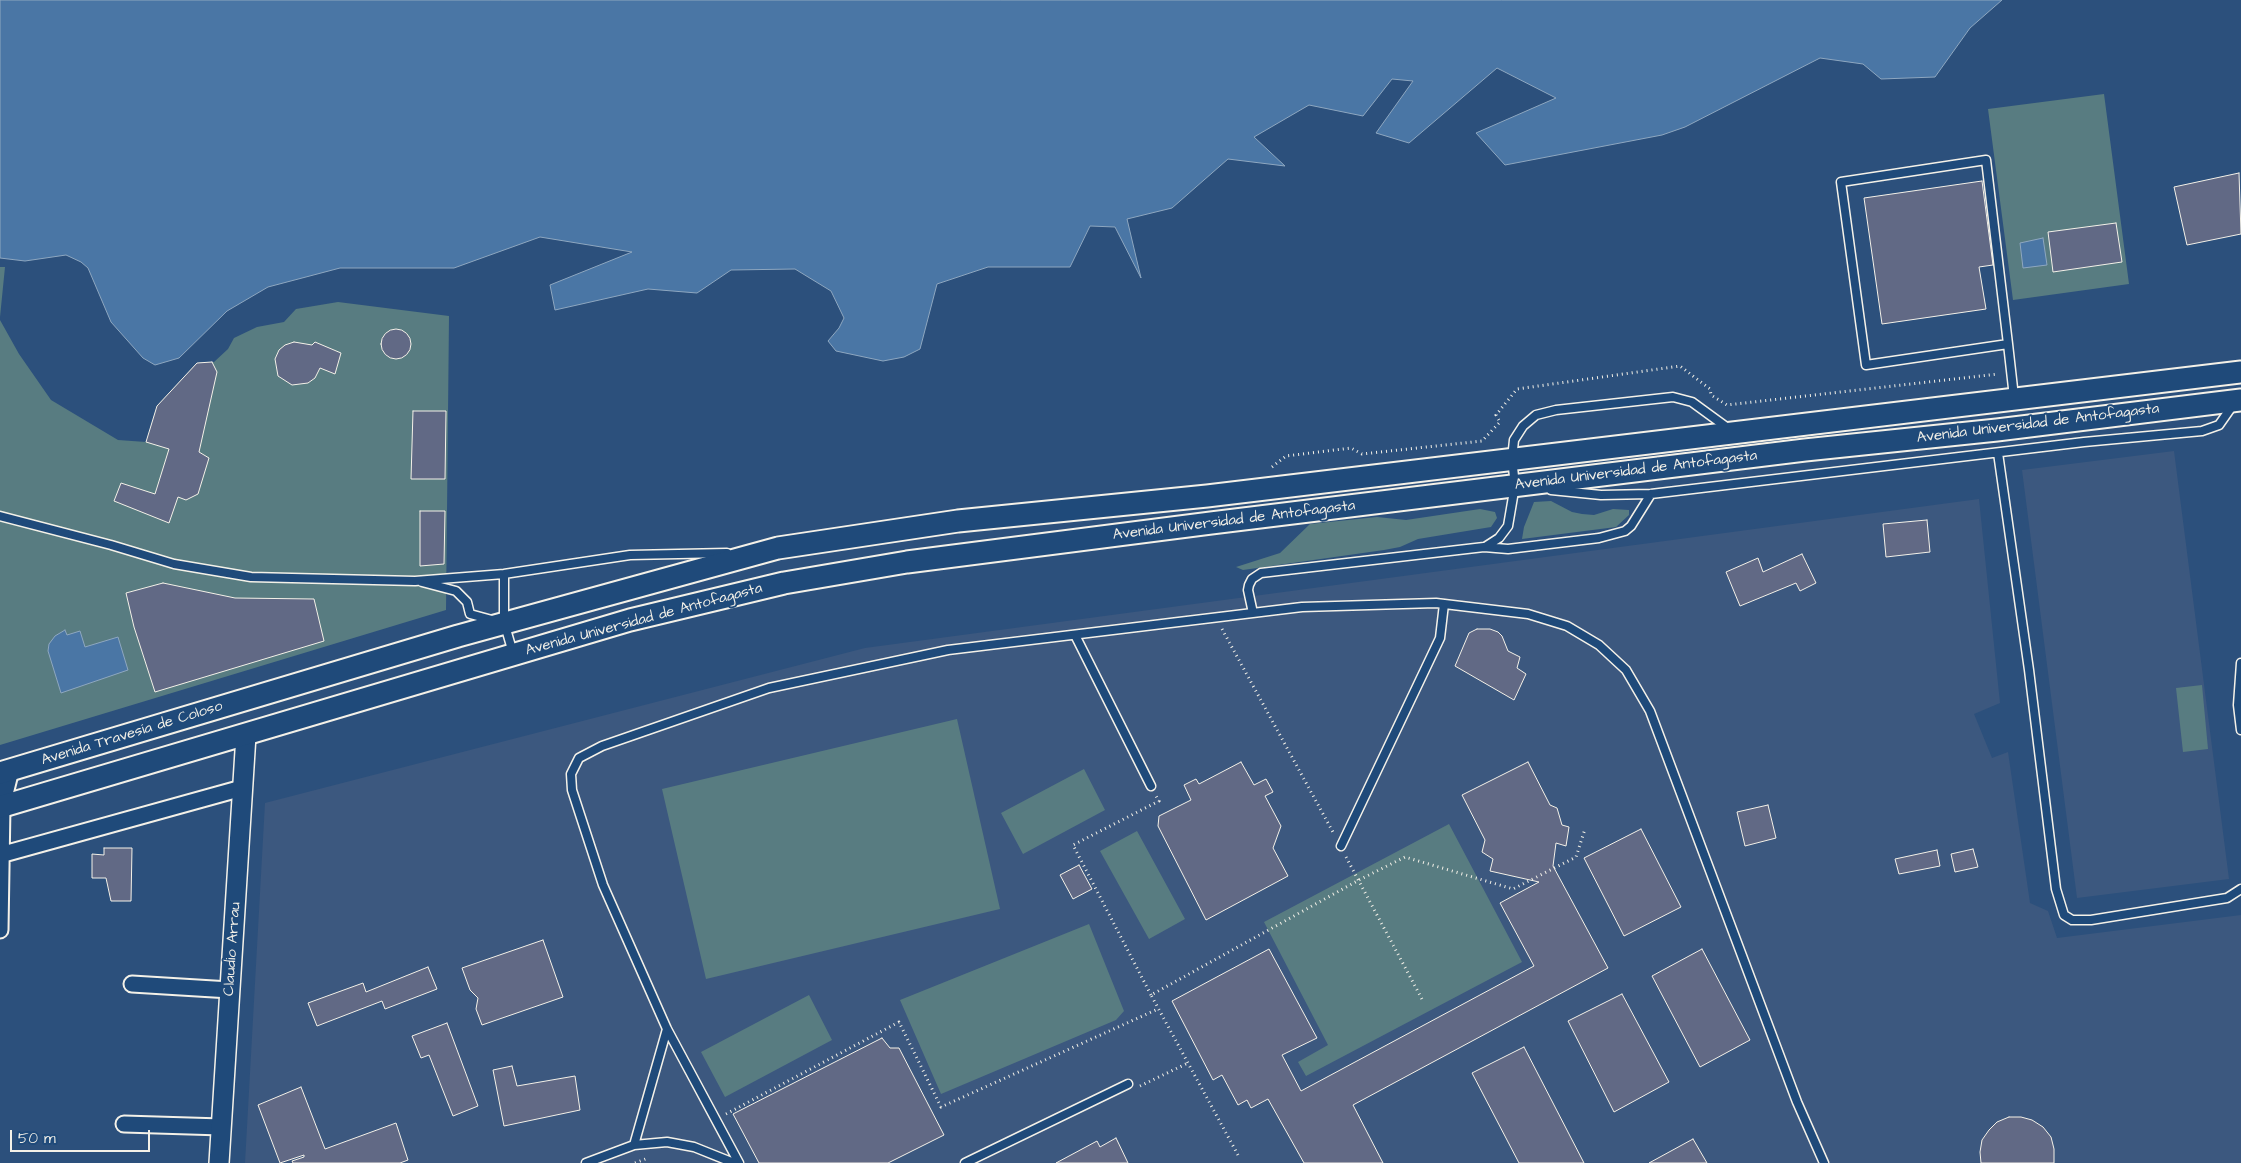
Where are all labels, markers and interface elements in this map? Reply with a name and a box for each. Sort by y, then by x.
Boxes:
street label: Avenida Universidad de Antofagasta [1916,400,2160,448]
street label: Avenida Universidad de Antofagasta [1514,447,1758,495]
street label: Avenida Universidad de Antofagasta [1112,497,1356,545]
street label: Avenida Universidad de Antofagasta [524,580,764,660]
street label: Avenida Travesía de Coloso [39,698,225,770]
street label: Claudio Arrau [221,901,245,997]
scale bar [12,1120,152,1152]
text: 50 m [18,1128,56,1149]

